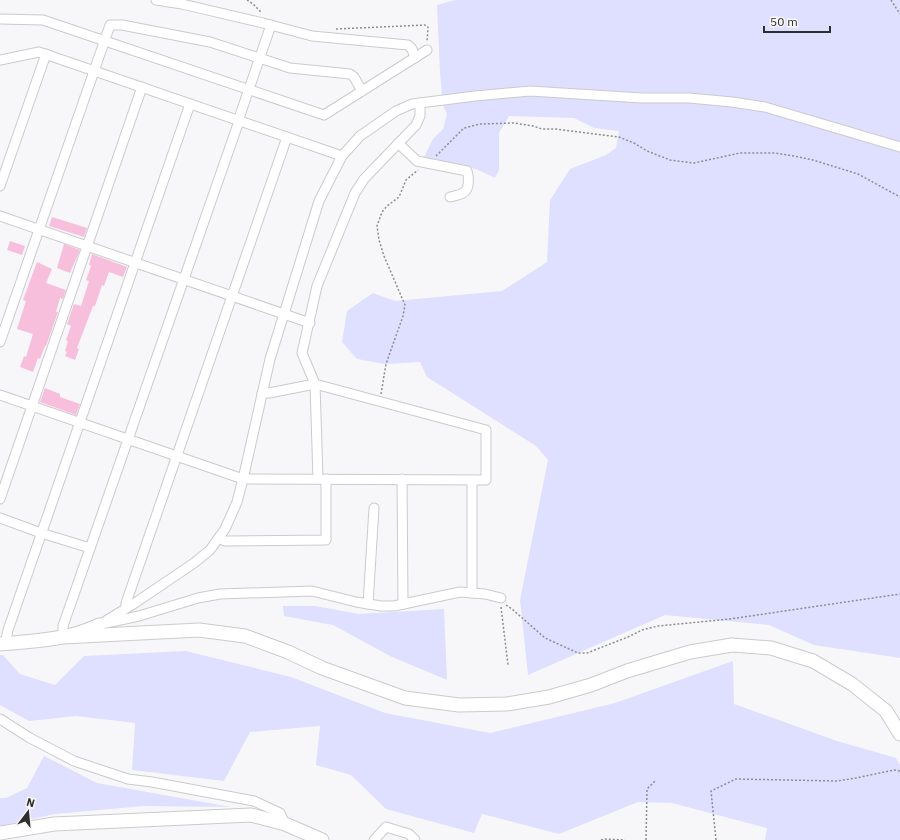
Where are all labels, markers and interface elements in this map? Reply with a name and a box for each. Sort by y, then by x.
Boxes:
scale bar [764,8,830,34]
text: 50 m [770,14,798,29]
north arrow [8,792,48,832]
text: N [25,795,37,810]

